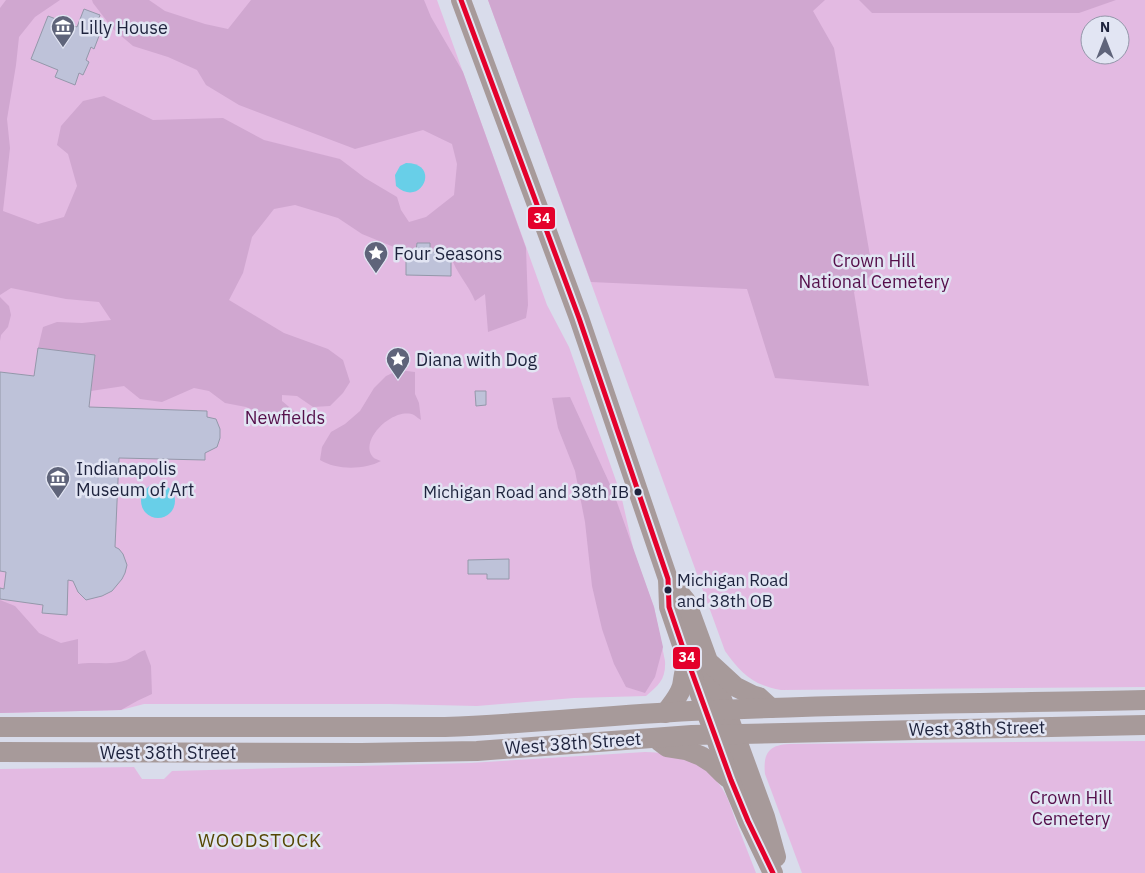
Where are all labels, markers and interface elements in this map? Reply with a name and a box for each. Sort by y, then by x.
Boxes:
museum icon: Lilly House [50,14,76,48]
north arrow [1080,15,1130,65]
place label: Lilly House [80,16,168,39]
text: N [1100,18,1110,36]
line badge: 34 [527,206,556,230]
text: 34 [534,209,550,227]
place icon: Four Seasons [363,240,389,274]
place label: Four Seasons [394,242,503,265]
park label: Crown Hill National Cemetery [799,249,949,293]
place icon: Diana with Dog [385,346,411,380]
place label: Diana with Dog [416,348,538,371]
park label: Newfields [245,406,325,429]
place label: Indianapolis Museum of Art [76,457,194,501]
museum icon: Indianapolis Museum of Art [45,465,71,499]
place label: Michigan Road and 38th IB [423,481,629,503]
marker: Michigan Road and 38th IB [633,487,643,497]
place label: Michigan Road and 38th OB [677,569,788,612]
marker: Michigan Road and 38th OB [663,585,673,595]
line badge: 34 [672,646,701,670]
text: 34 [679,648,695,666]
street label: West 38th Street [908,715,1046,741]
street label: West 38th Street [504,727,642,759]
street label: West 38th Street [100,741,236,764]
park label: Crown Hill Cemetery [1030,786,1113,830]
district label: WOODSTOCK [198,828,322,852]

